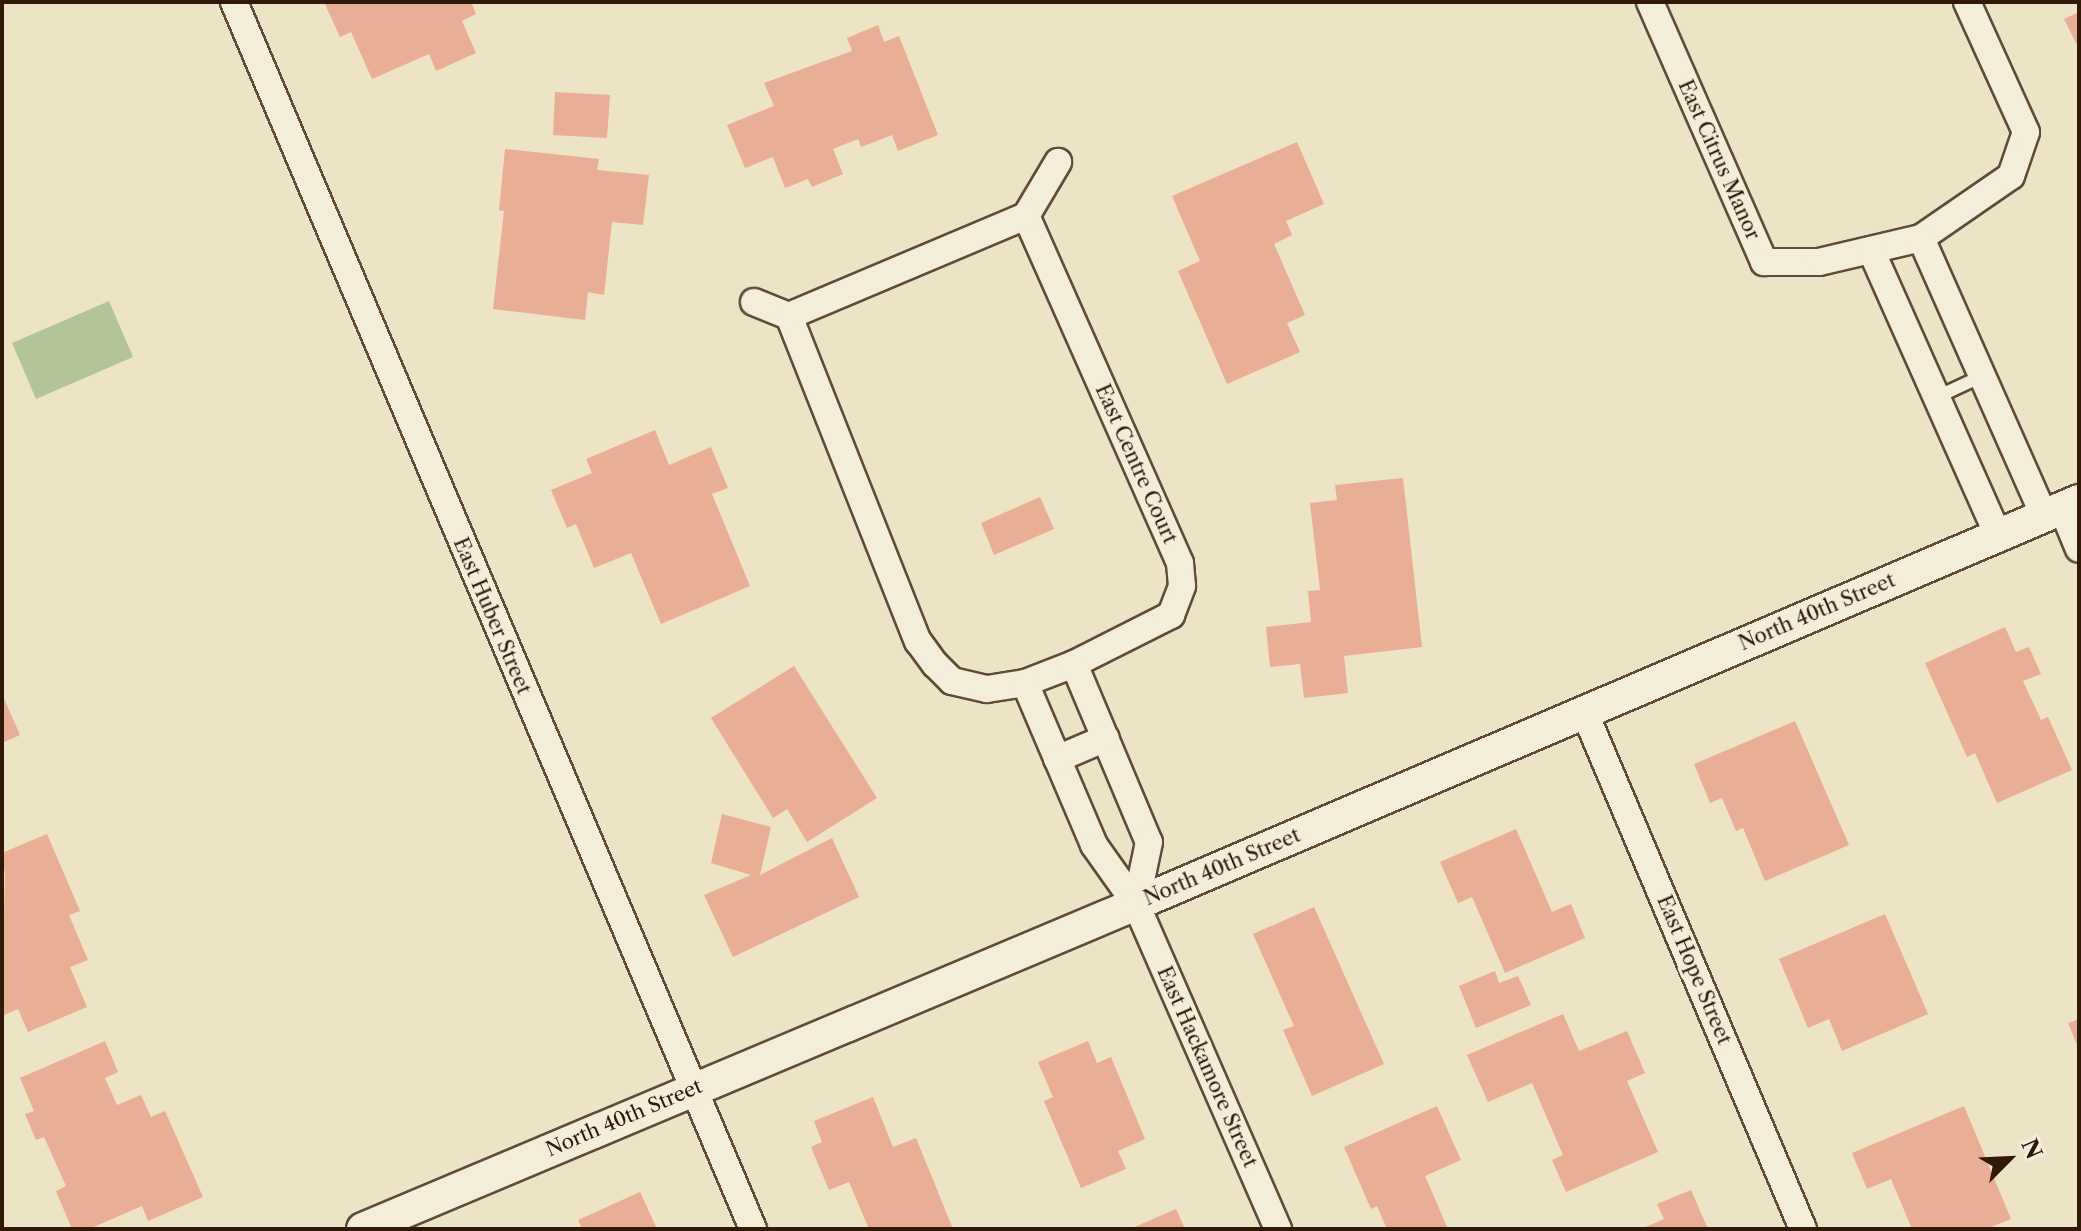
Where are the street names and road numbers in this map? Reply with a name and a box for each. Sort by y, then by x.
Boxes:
street label: East Citrus Manor [1673,76,1765,244]
street label: East Centre Court [1090,381,1182,547]
street label: East Huber Street [448,534,536,698]
street label: North 40th Street [1735,568,1899,656]
street label: North 40th Street [1140,823,1304,911]
street label: East Hope Street [1652,892,1736,1048]
street label: East Hackamore Street [1152,963,1262,1171]
street label: North 40th Street [542,1074,706,1162]

